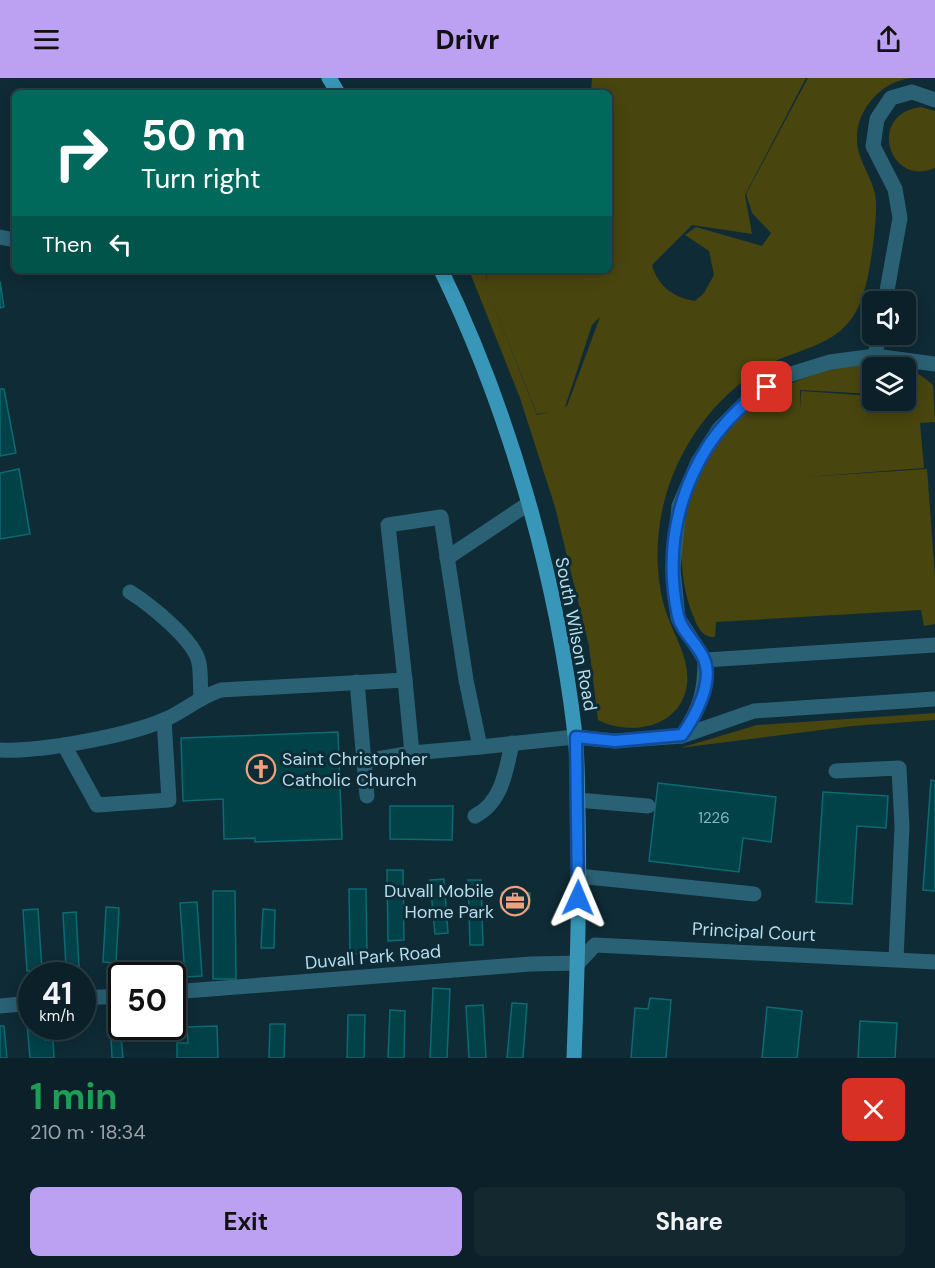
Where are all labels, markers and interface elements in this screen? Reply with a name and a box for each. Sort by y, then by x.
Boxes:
text: Drivr [436,22,499,57]
icon: menu [30,23,63,56]
icon: share [872,23,905,56]
text: 50 m [141,108,246,163]
icon: right [42,114,120,192]
text: Turn right [141,161,261,196]
icon: left [104,228,137,261]
text: Then [42,230,92,259]
map controls [862,291,916,411]
button: sound [862,291,916,345]
button: layers [862,357,916,411]
pin [741,361,792,412]
icon: arrive [750,370,783,403]
street label: South Wilson Road [549,555,603,713]
place label: Saint Christopher Catholic Church [282,747,428,792]
church icon: Saint Christopher Catholic Church [245,753,277,785]
house number: 1226 [698,808,730,828]
position arrow [546,866,610,930]
place label: Duvall Mobile Home Park [384,879,494,924]
office icon: Duvall Mobile Home Park [499,885,531,917]
street label: Principal Court [692,917,816,947]
street label: Duvall Park Road [304,939,442,975]
speed limit sign: 50 [108,962,186,1040]
text: 41 [42,974,72,1013]
text: km/h [39,1006,75,1026]
text: 1 min [30,1073,118,1120]
button: close [842,1078,905,1141]
text: 210 m · 18:34 [30,1119,146,1145]
button: Exit [30,1187,462,1256]
button: Share [474,1187,905,1256]

